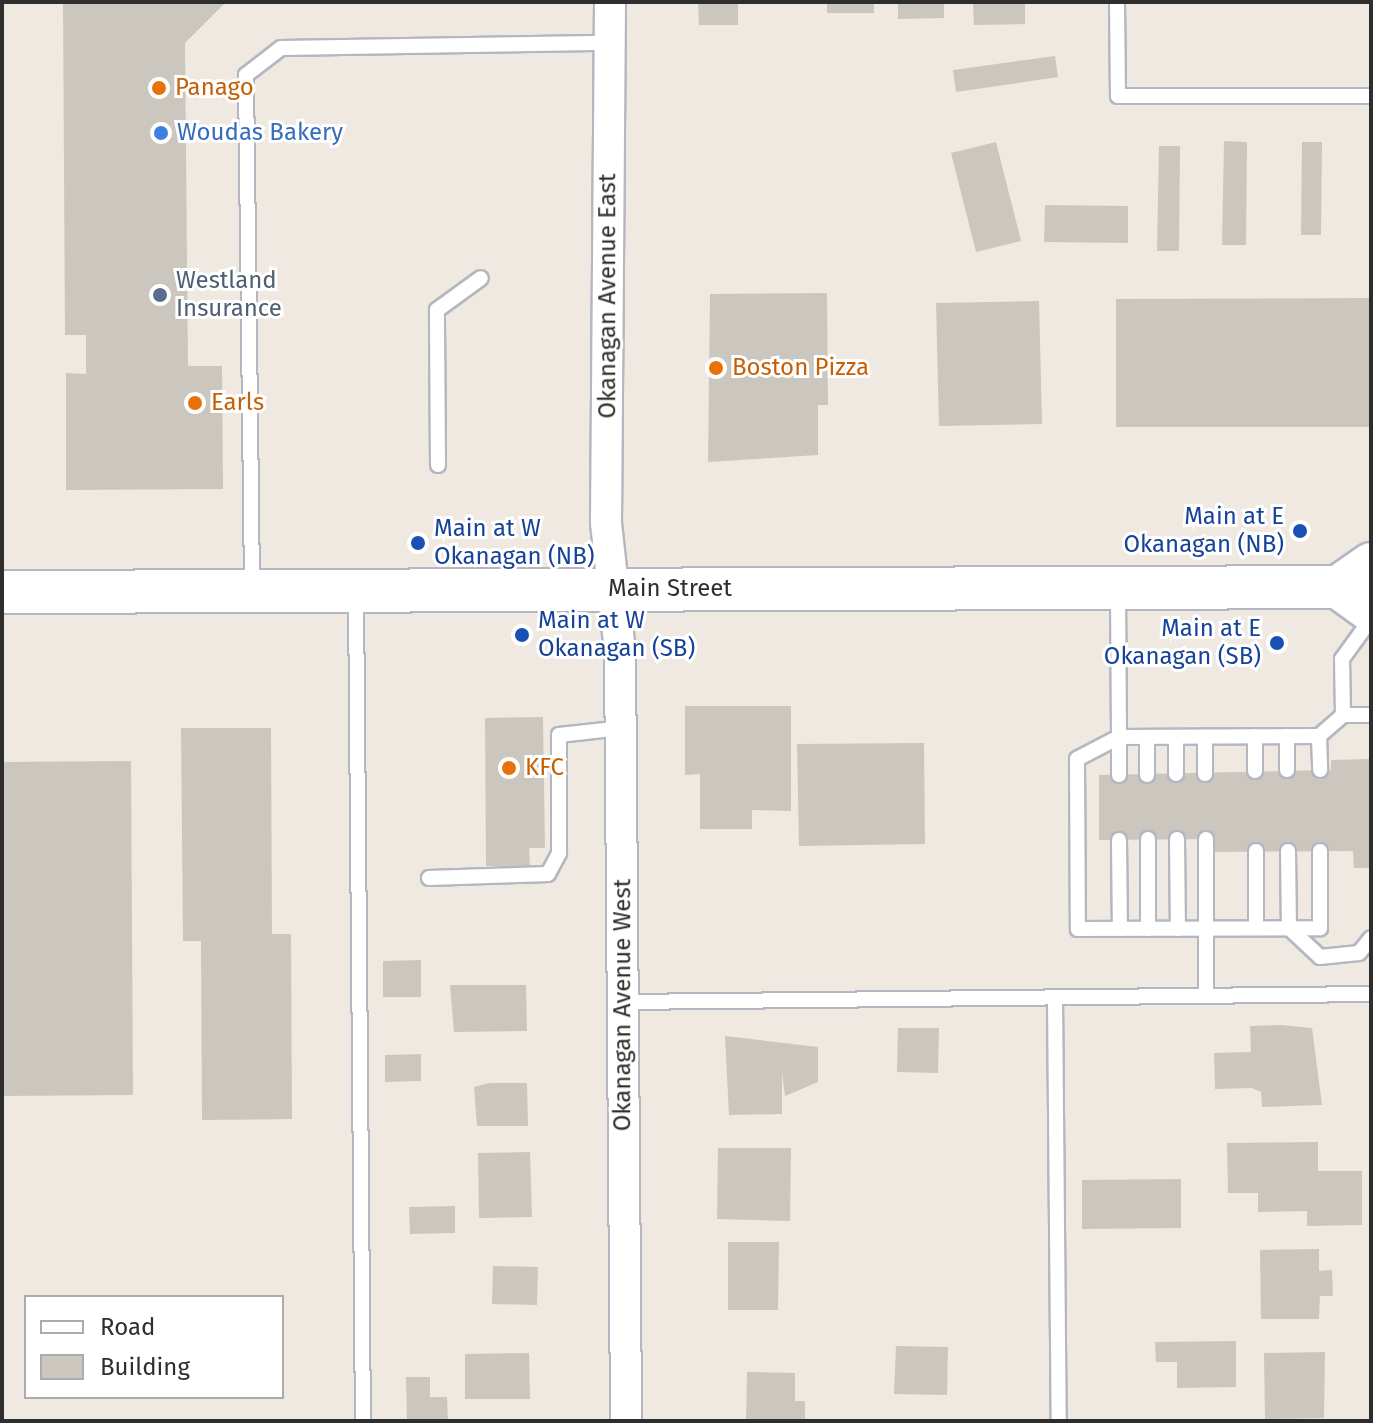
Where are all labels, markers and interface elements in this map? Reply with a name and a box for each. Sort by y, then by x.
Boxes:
place label: Panago [175,74,254,102]
marker: Panago [150,79,168,97]
place label: Woudas Bakery [177,119,343,147]
marker: Woudas Bakery [152,124,170,142]
street label: Okanagan Avenue East [594,173,622,419]
place label: Westland Insurance [176,267,282,323]
marker: Westland Insurance [151,286,169,304]
place label: Boston Pizza [732,354,869,382]
marker: Boston Pizza [707,359,725,377]
place label: Earls [211,389,264,417]
marker: Earls [186,394,204,412]
place label: Main at E Okanagan (NB) [1123,503,1284,559]
place label: Main at W Okanagan (NB) [434,515,595,571]
marker: Main at E Okanagan (NB) [1291,522,1309,540]
marker: Main at W Okanagan (NB) [409,534,427,552]
street label: Main Street [608,575,732,603]
place label: Main at W Okanagan (SB) [538,607,695,663]
place label: Main at E Okanagan (SB) [1104,615,1261,671]
marker: Main at W Okanagan (SB) [513,626,531,644]
marker: Main at E Okanagan (SB) [1268,634,1286,652]
place label: KFC [525,754,564,782]
marker: KFC [500,759,518,777]
street label: Okanagan Avenue West [609,879,637,1131]
legend [24,1295,284,1399]
text: Road [100,1313,155,1341]
text: Building [100,1353,190,1381]

